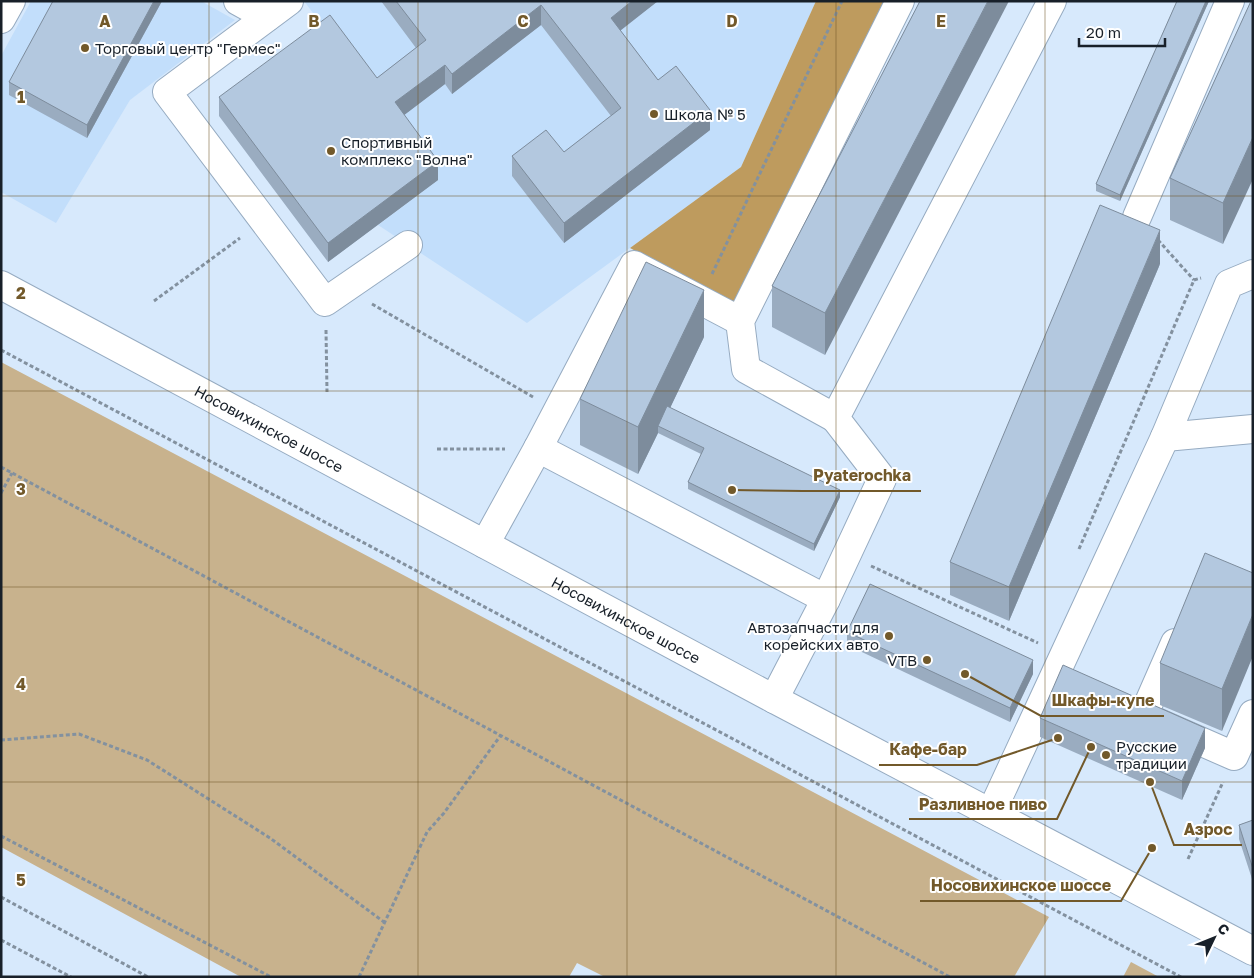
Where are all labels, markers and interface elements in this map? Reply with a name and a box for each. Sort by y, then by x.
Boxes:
text: A [99,11,111,31]
text: B [308,11,320,31]
text: C [517,11,529,31]
text: D [726,11,738,31]
text: E [936,11,946,31]
scale bar [1079,15,1165,47]
text: 20 m [1086,23,1121,41]
place label: Торговый центр "Гермес" [95,39,281,57]
marker: Торговый центр "Гермес" [79,42,91,54]
text: 1 [17,87,25,107]
place label: Школа № 5 [664,105,746,123]
marker: Школа № 5 [648,108,660,120]
place label: Спортивный комплекс "Волна" [341,133,473,168]
marker: Спортивный комплекс "Волна" [325,145,337,157]
text: 2 [16,283,26,303]
street label: Носовихинское шоссе [192,381,347,476]
callout: Pyaterochka [803,460,921,491]
text: Pyaterochka [813,465,911,485]
text: 3 [16,479,26,499]
street label: Носовихинское шоссе [549,573,704,667]
place label: Автозапчасти для корейских авто [747,618,879,653]
marker: Автозапчасти для корейских авто [883,630,895,642]
place label: VTB [887,651,917,669]
marker: VTB [921,654,933,666]
text: 4 [16,674,26,694]
callout: Шкафы-купе [1041,685,1164,716]
text: Шкафы-купе [1051,690,1155,710]
callout: Кафе-бар [879,734,977,765]
place label: Русские традиции [1116,737,1187,772]
text: Кафе-бар [889,739,967,759]
marker: Русские традиции [1100,749,1112,761]
callout: Разливное пиво [909,788,1057,819]
text: Разливное пиво [919,794,1048,814]
callout: Азрос [1174,814,1242,845]
text: Азрос [1184,819,1232,839]
text: 5 [16,870,26,890]
callout: Носовихинское шоссе [920,870,1121,901]
text: Носовихинское шоссе [931,875,1111,895]
north arrow [1189,913,1239,963]
text: С [1214,919,1234,938]

